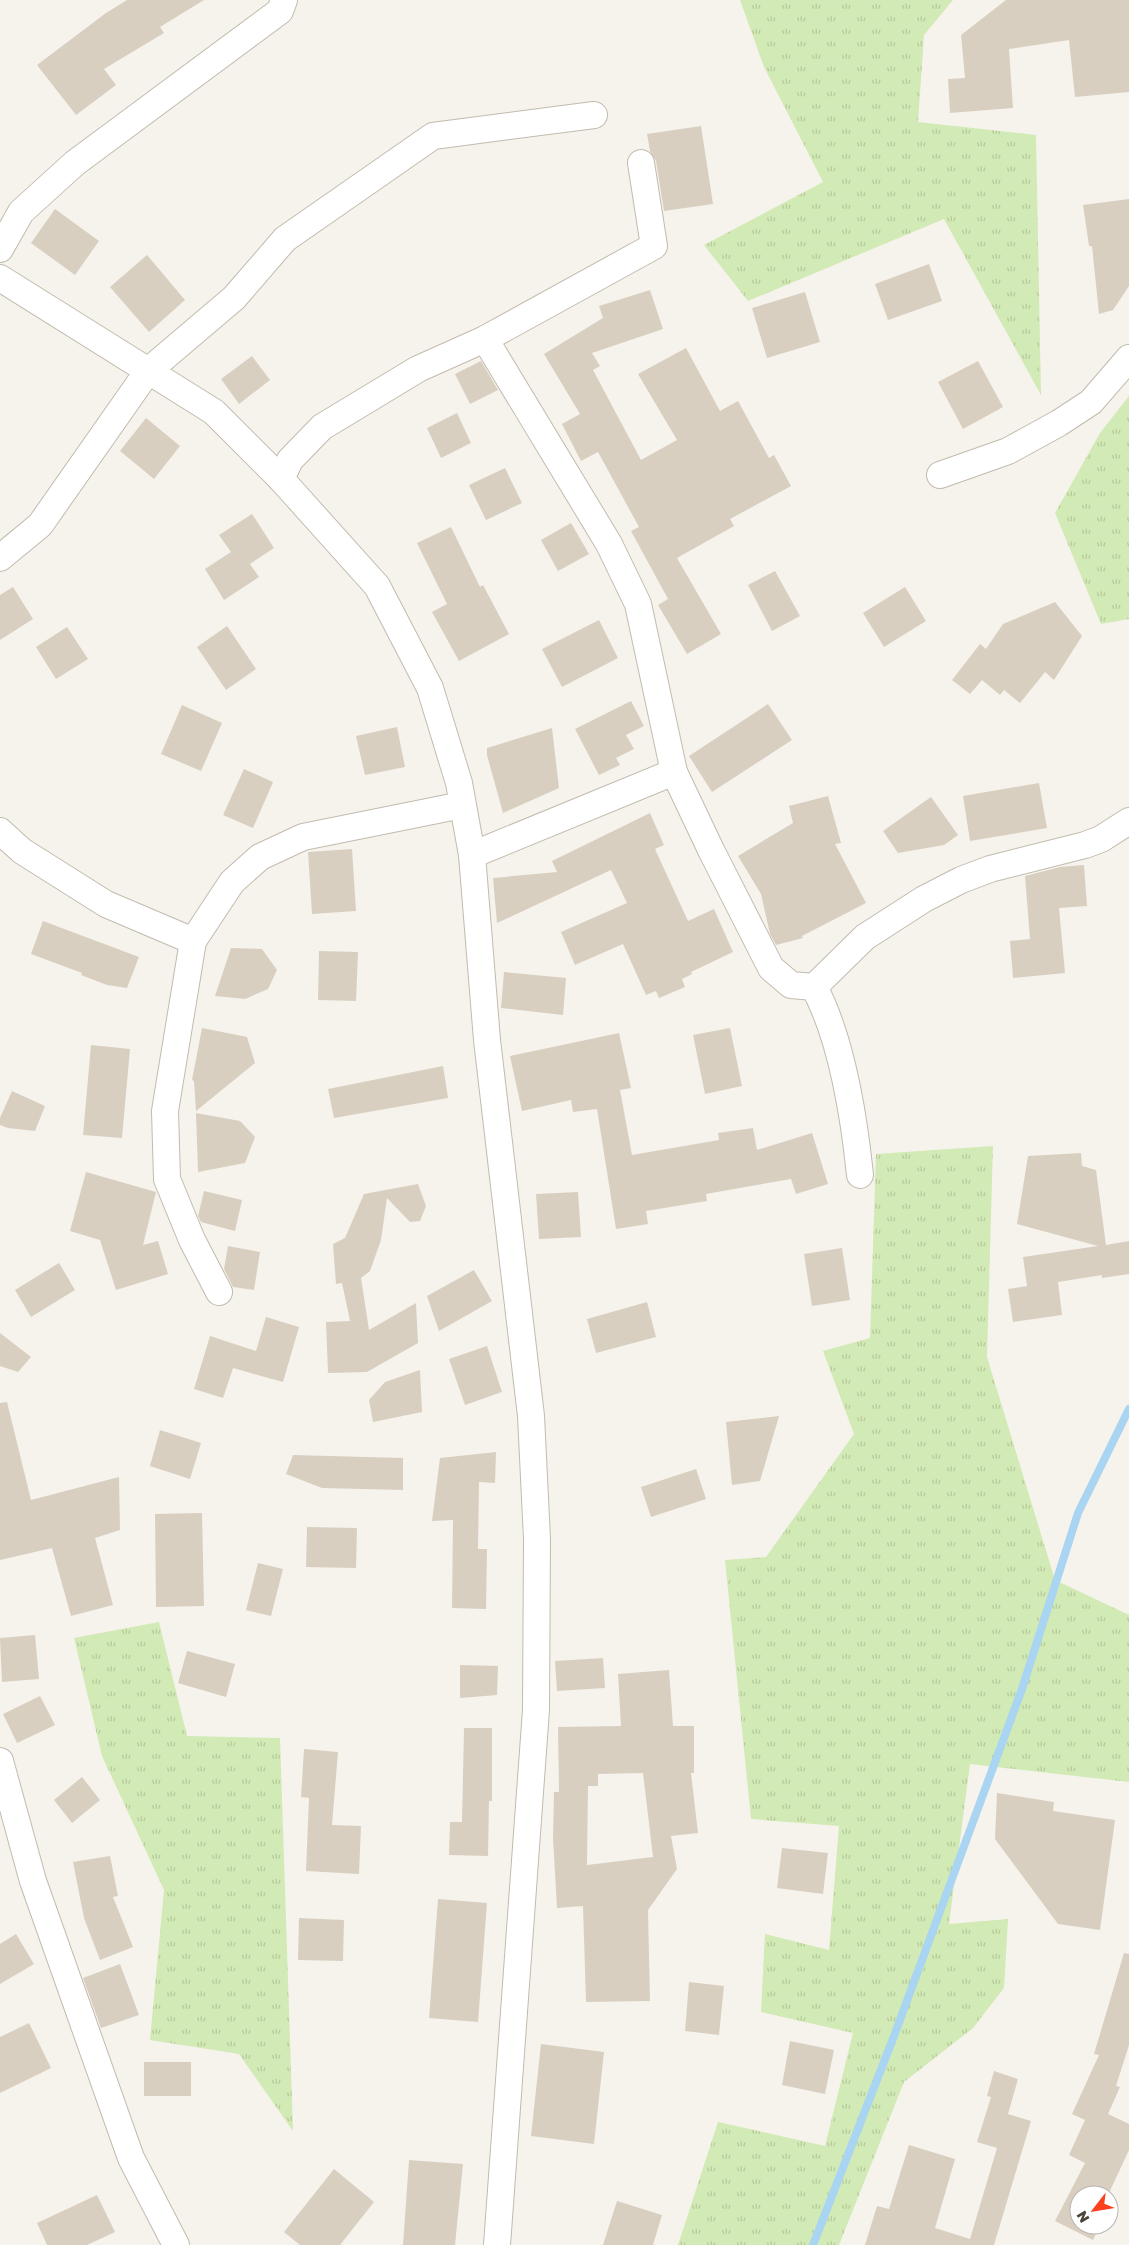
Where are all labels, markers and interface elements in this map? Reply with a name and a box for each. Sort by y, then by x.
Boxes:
north arrow [1069,2185,1119,2235]
text: N [1072,2208,1092,2226]

